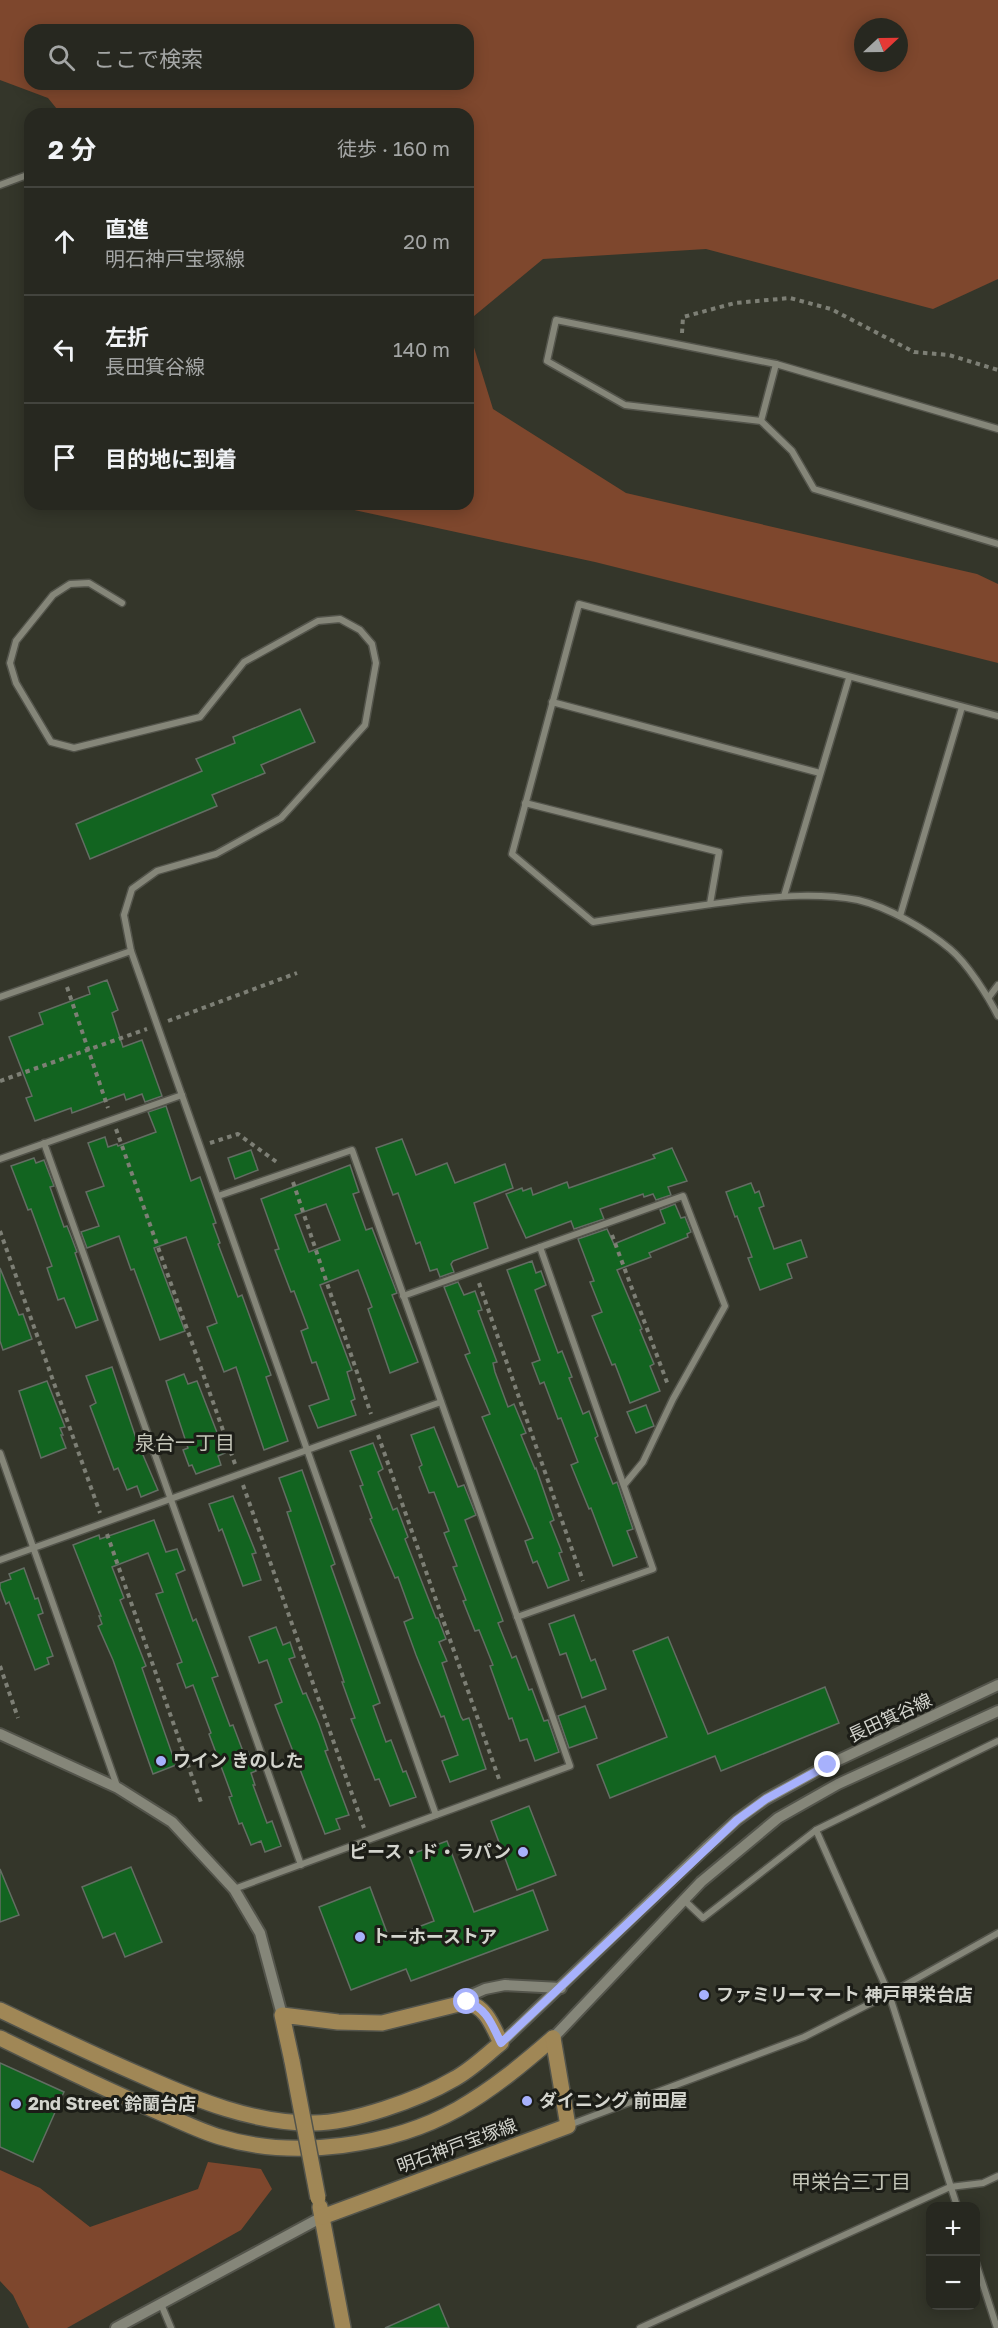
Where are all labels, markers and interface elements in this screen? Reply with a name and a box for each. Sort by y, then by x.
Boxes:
north arrow [854,18,908,72]
search box [24,24,474,90]
icon: search [45,41,78,74]
text: ここで検索 [93,45,203,72]
text: 2 分 [48,134,96,165]
text: 徒歩 · 160 m [337,136,450,160]
text: 直進 [105,215,149,242]
icon: ahead [48,225,81,258]
text: 20 m [403,229,450,253]
text: 明石神戸宝塚線 [105,246,245,270]
text: 左折 [105,323,149,350]
icon: left [48,333,81,366]
text: 140 m [393,337,450,361]
text: 長田箕谷線 [105,354,205,378]
icon: arrive [48,441,81,474]
text: 目的地に到着 [105,445,237,472]
district label: 泉台一丁目 [135,1430,235,1454]
street label: 長田箕谷線 [844,1688,935,1746]
place label: ワイン きのした [173,1749,304,1771]
route end [814,1751,840,1777]
marker: ワイン きのした [154,1754,168,1768]
place label: ピース・ド・ラパン [349,1840,511,1862]
marker: ピース・ド・ラパン [516,1845,530,1859]
place label: トーホーストア [372,1925,497,1947]
marker: トーホーストア [353,1930,367,1944]
place label: ファミリーマート 神戸甲栄台店 [716,1983,973,2005]
route start [453,1988,479,2014]
marker: ファミリーマート 神戸甲栄台店 [697,1988,711,2002]
place label: ダイニング 前田屋 [539,2089,688,2111]
place label: 2nd Street 鈴蘭台店 [28,2092,196,2114]
marker: ダイニング 前田屋 [520,2094,534,2108]
marker: 2nd Street 鈴蘭台店 [9,2097,23,2111]
street label: 明石神戸宝塚線 [394,2113,520,2177]
district label: 甲栄台三丁目 [791,2169,911,2193]
map controls [926,2202,980,2310]
button: + [926,2202,980,2256]
button: − [926,2256,980,2310]

